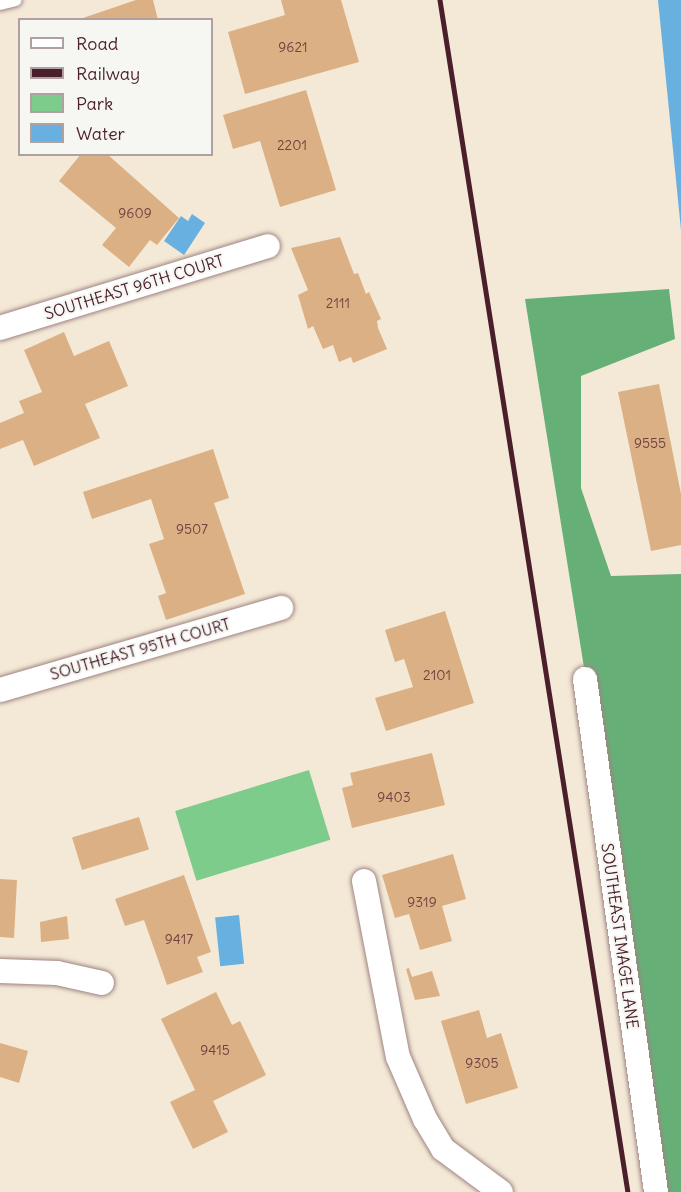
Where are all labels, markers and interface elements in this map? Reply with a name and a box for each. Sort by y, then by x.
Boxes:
legend [18,18,213,156]
text: Road [76,32,118,55]
house number: 9621 [278,39,308,55]
text: Railway [76,62,140,85]
text: Park [76,92,113,115]
text: Water [76,122,125,145]
house number: 2201 [277,137,307,153]
house number: 9609 [118,205,152,221]
street label: SOUTHEAST 96TH COURT [42,251,226,323]
house number: 2111 [326,295,350,311]
house number: 9555 [634,435,666,451]
house number: 9507 [176,521,208,537]
street label: SOUTHEAST 95TH COURT [48,614,232,684]
house number: 2101 [423,667,451,683]
house number: 9403 [377,789,411,805]
street label: SOUTHEAST IMAGE LANE [597,842,643,1030]
house number: 9319 [407,894,437,910]
house number: 9417 [165,931,193,947]
house number: 9415 [200,1042,230,1058]
house number: 9305 [465,1055,499,1071]

